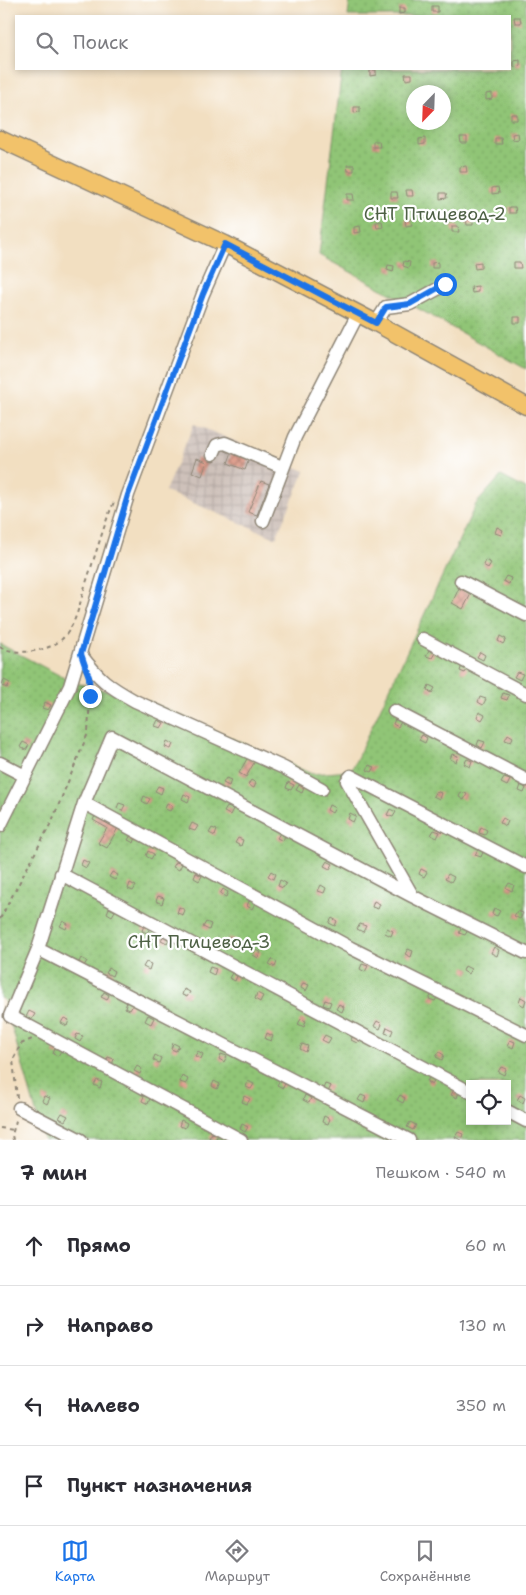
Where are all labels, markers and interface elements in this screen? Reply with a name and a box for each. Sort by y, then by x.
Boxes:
search box [15,15,511,70]
icon: search [33,29,61,57]
text: Поиск [73,30,128,55]
north arrow [406,85,451,130]
park label: СНТ Птицевод-2 [364,202,506,226]
route start [434,273,457,296]
route end [79,685,102,708]
park label: СНТ Птицевод-3 [128,930,270,954]
map controls [466,1080,511,1125]
button: locate [466,1080,511,1125]
text: 7 мин [20,1159,87,1187]
text: Пешком · 540 m [376,1162,506,1183]
icon: ahead [20,1232,48,1260]
text: Прямо [67,1233,131,1258]
text: 60 m [465,1235,506,1256]
icon: right [20,1312,48,1340]
text: Направо [67,1313,153,1338]
text: 130 m [459,1315,506,1336]
icon: left [20,1392,48,1420]
text: Налево [67,1393,140,1418]
text: 350 m [455,1395,506,1416]
icon: arrive [20,1472,48,1500]
text: Пункт назначения [67,1473,252,1498]
tab: Карта [55,1537,95,1585]
tab: Маршрут [205,1537,270,1585]
tab: Сохранённые [380,1537,471,1585]

